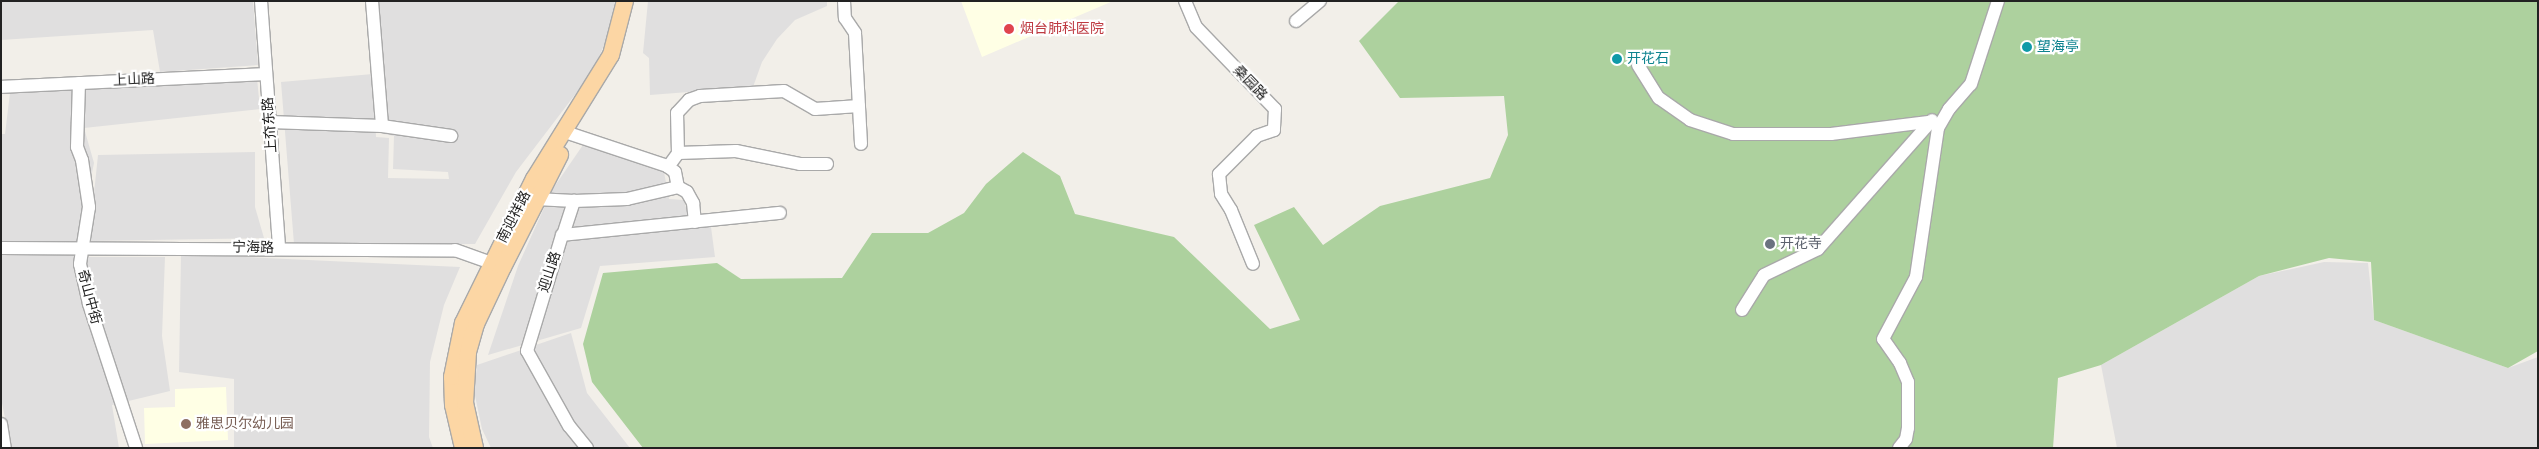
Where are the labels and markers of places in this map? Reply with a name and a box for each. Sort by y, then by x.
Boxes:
place label: 烟台肺科医院 [1020,21,1104,37]
marker: 烟台肺科医院 [1002,22,1016,36]
place label: 望海亭 [2037,39,2079,55]
marker: 望海亭 [2021,41,2033,53]
place label: 开花石 [1627,51,1669,67]
marker: 开花石 [1611,53,1623,65]
place label: 开花寺 [1780,236,1822,252]
marker: 开花寺 [1764,238,1776,250]
place label: 雅思贝尔幼儿园 [196,416,294,432]
marker: 雅思贝尔幼儿园 [180,418,192,430]

